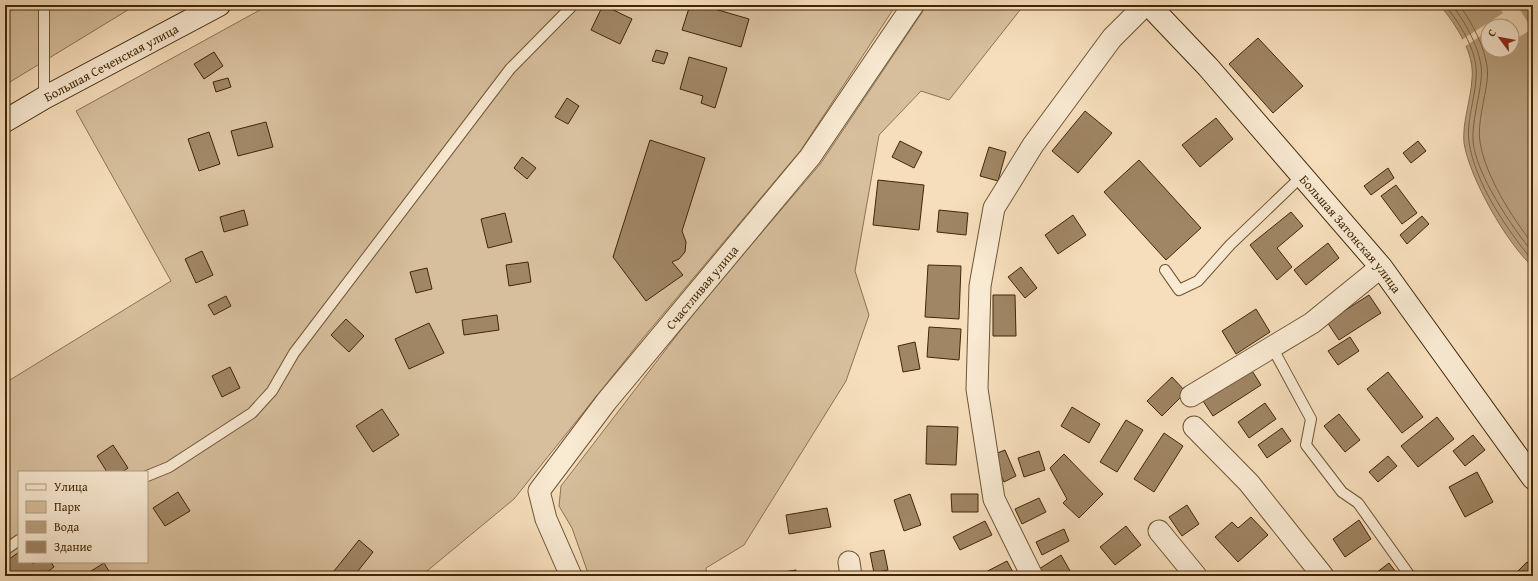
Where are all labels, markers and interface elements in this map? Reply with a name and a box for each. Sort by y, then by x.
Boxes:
north arrow [1480,18,1520,58]
street label: Большая Сеченская улица [40,19,182,106]
text: С [1483,26,1500,40]
street label: Большая Затонская улица [1295,170,1407,297]
street label: Счастливая улица [661,240,743,333]
legend [18,471,148,563]
text: Улица [54,478,88,495]
text: Парк [54,498,81,515]
text: Вода [54,518,79,535]
text: Здание [54,538,93,555]

